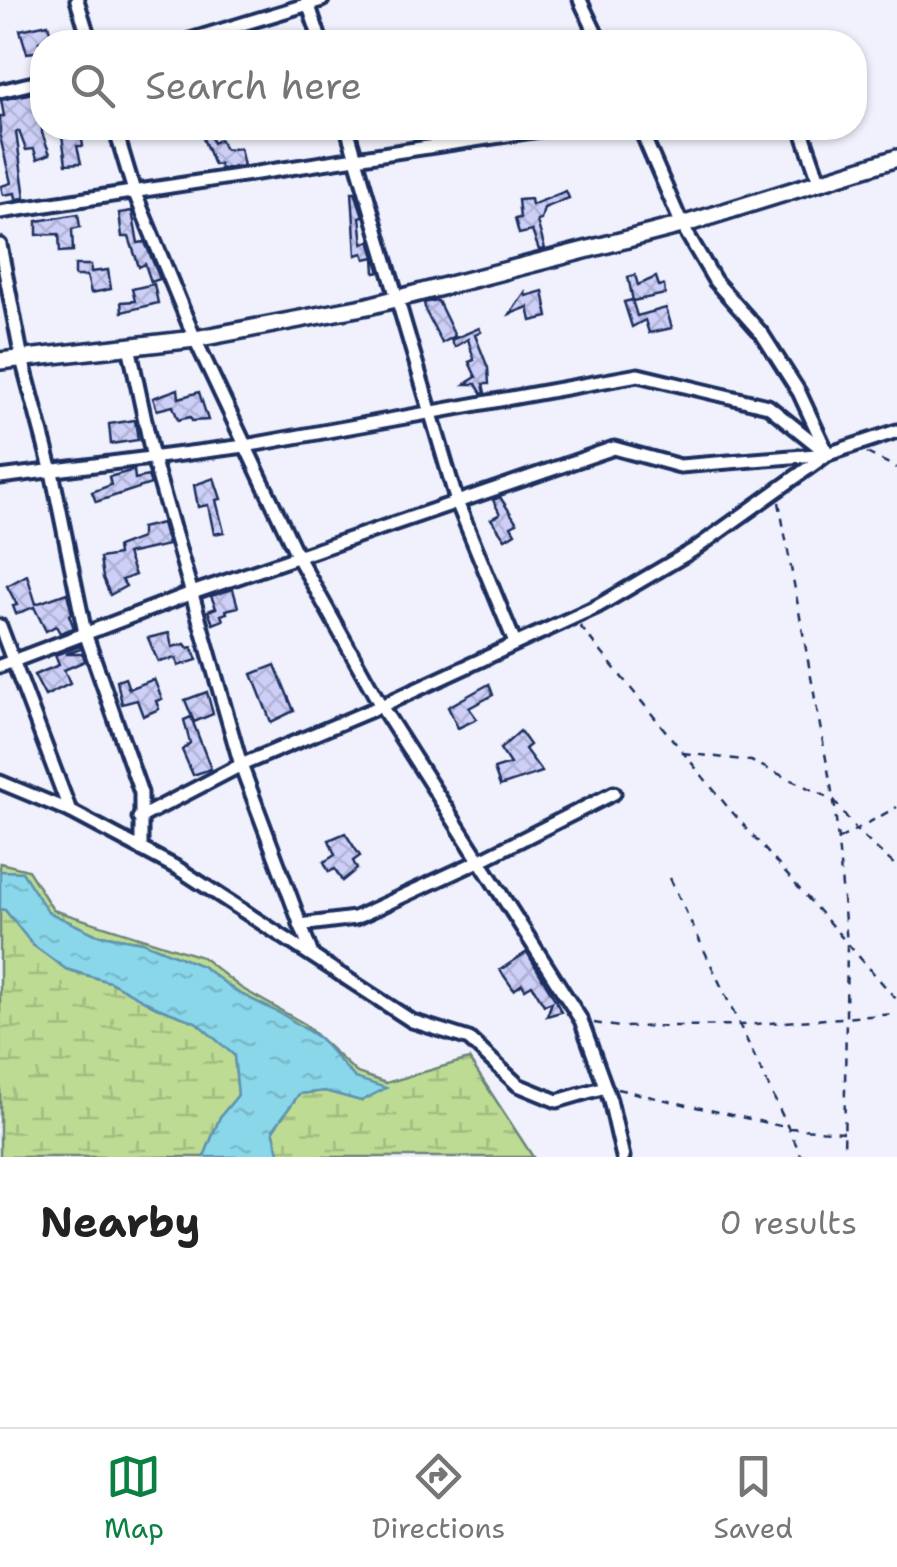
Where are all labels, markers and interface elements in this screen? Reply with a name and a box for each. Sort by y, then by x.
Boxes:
search box [30,30,867,140]
icon: search [65,58,120,113]
text: Search here [145,60,362,111]
text: Nearby [40,1194,200,1250]
text: 0 results [720,1201,857,1244]
tab: Map [104,1449,164,1547]
tab: Directions [372,1449,505,1547]
tab: Saved [713,1449,793,1547]

